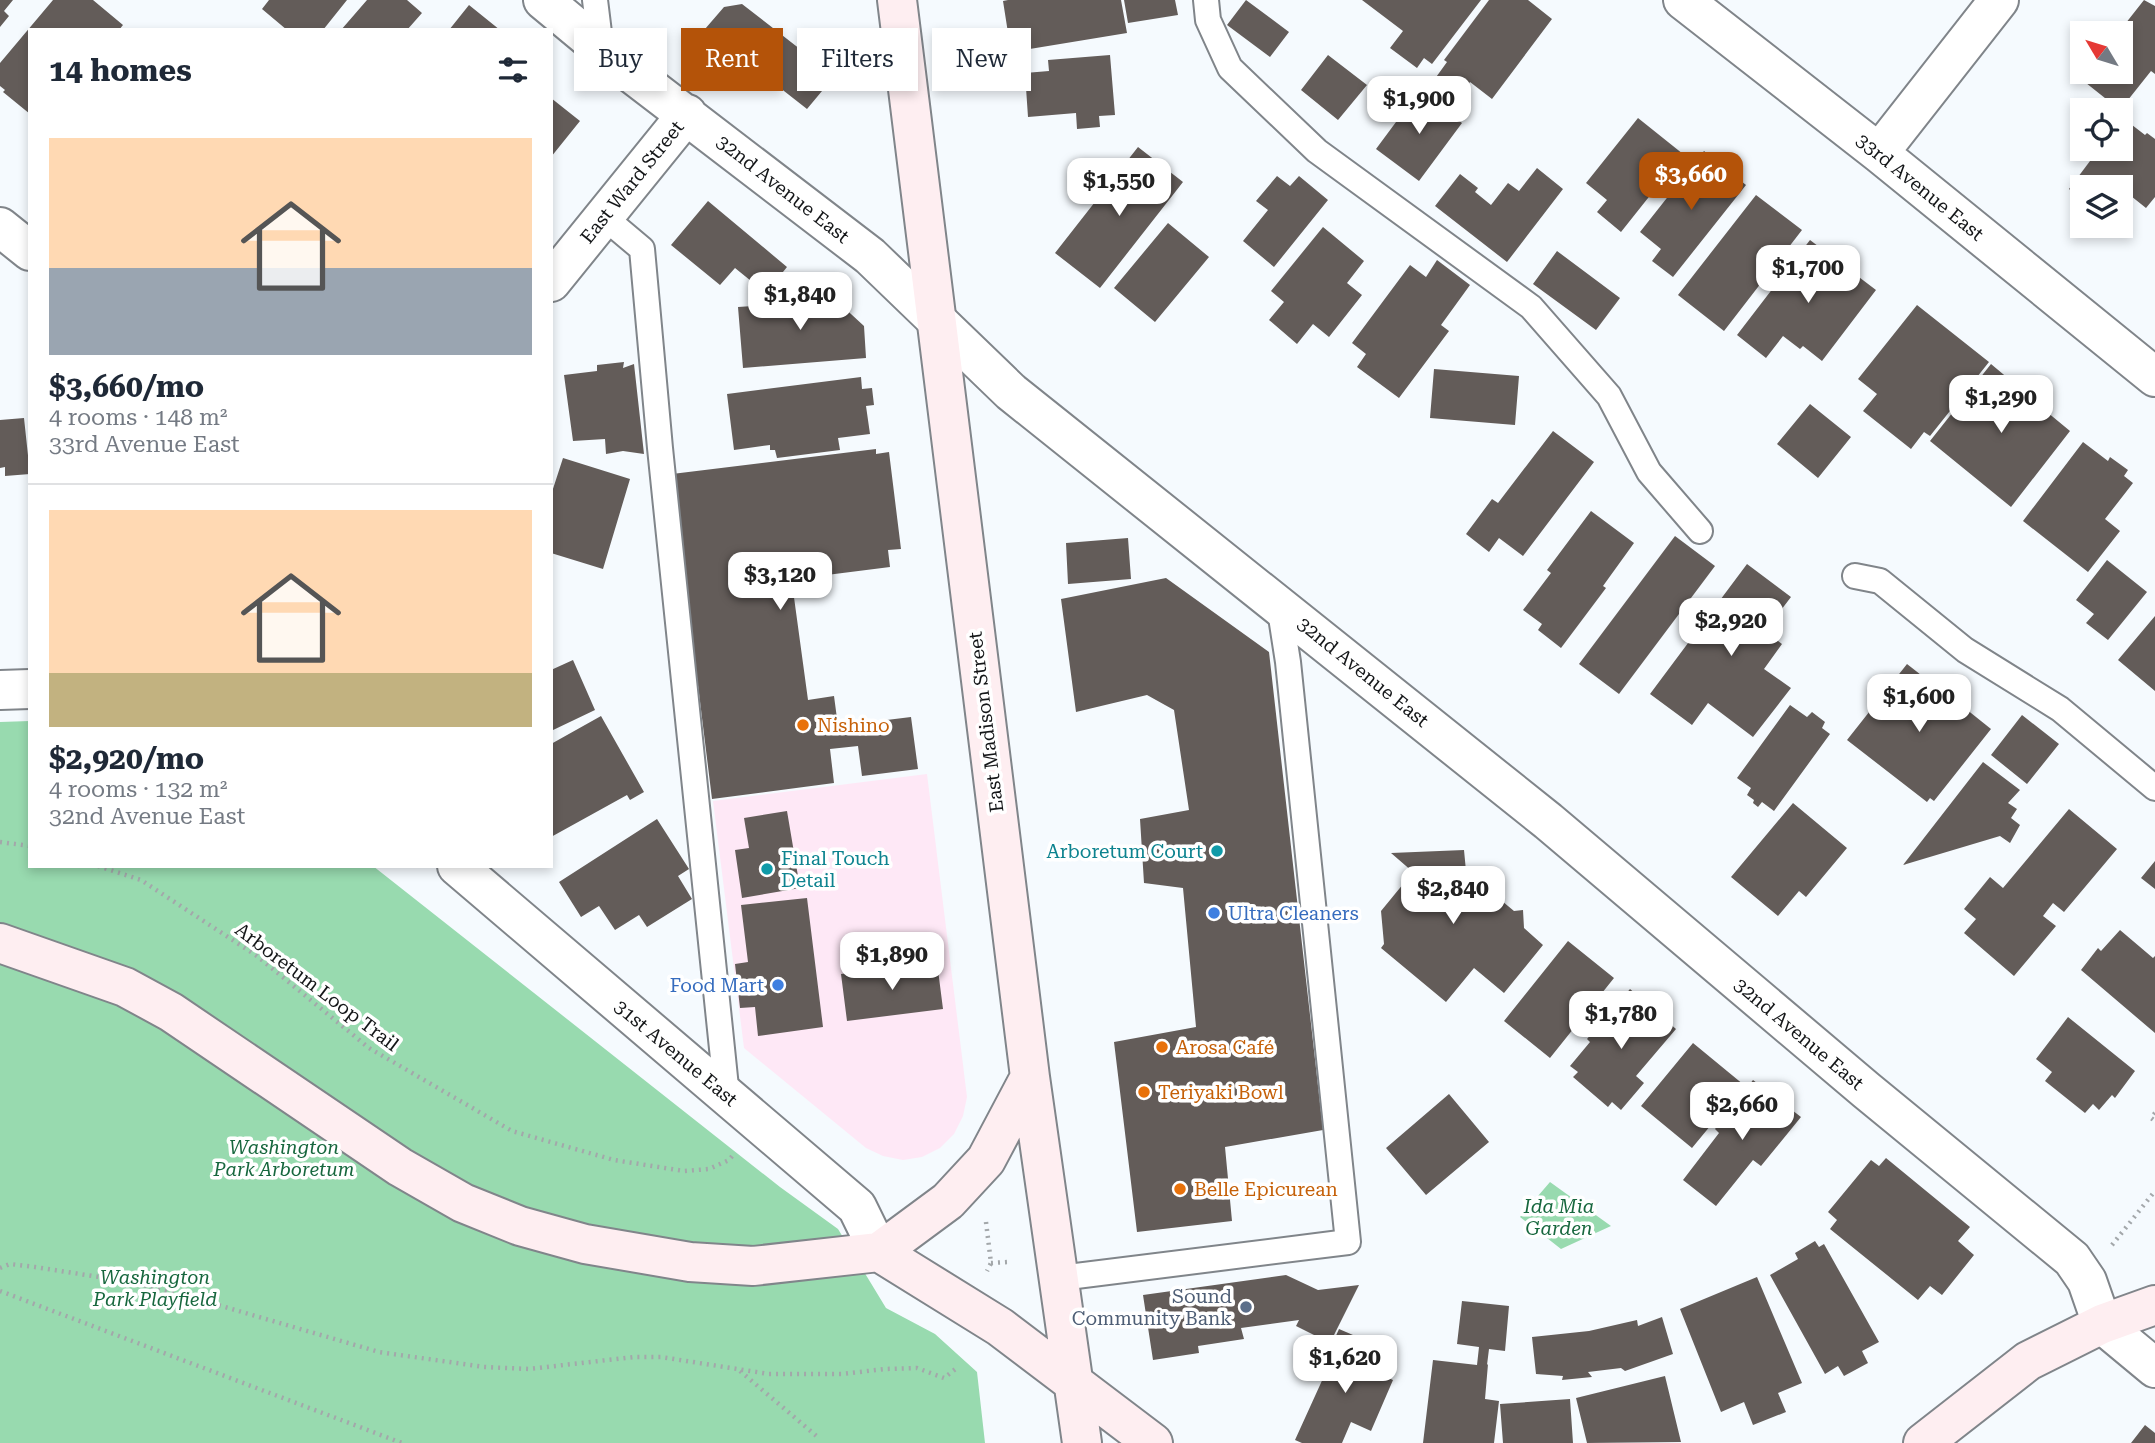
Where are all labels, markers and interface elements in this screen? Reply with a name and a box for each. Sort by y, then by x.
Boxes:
north arrow [2070,21,2133,84]
map controls [2070,21,2133,238]
chip: Buy [574,28,667,91]
chip: Rent [681,28,783,91]
chip: Filters [797,28,918,91]
chip: New [932,28,1031,91]
icon: filters [494,51,532,89]
text: 14 homes [49,53,192,88]
pin: $1,900 [1362,76,1476,136]
text: $1,900 [1383,85,1455,112]
button: locate [2070,98,2133,161]
street label: East Ward Street [575,116,689,248]
street label: 33rd Avenue East [1852,129,1988,245]
street label: 32nd Avenue East [712,130,854,248]
pin: $3,660 [1634,152,1748,212]
pin: $1,550 [1062,158,1176,218]
text: $3,660 [1655,161,1727,188]
text: $1,550 [1083,167,1155,194]
button: layers [2070,175,2133,238]
icon: home [228,183,354,309]
pin: $1,700 [1751,246,1865,305]
text: $1,700 [1772,254,1844,281]
pin: $1,840 [743,272,857,332]
text: $1,840 [764,281,836,308]
text: $3,660/mo [49,369,204,404]
pin: $1,290 [1944,376,2058,435]
text: $1,290 [1965,384,2037,411]
text: 4 rooms · 148 m² [49,404,227,431]
text: 33rd Avenue East [49,431,240,458]
pin: $3,120 [723,552,837,612]
icon: home [228,555,354,681]
text: $3,120 [744,561,816,588]
pin: $2,920 [1674,598,1788,658]
text: $2,920 [1695,607,1767,634]
street label: 32nd Avenue East [1293,612,1433,732]
street label: East Madison Street [963,630,1009,814]
pin: $1,600 [1862,674,1976,734]
text: $1,600 [1883,683,1955,710]
place label: Nishino [817,714,890,737]
marker: Nishino [795,717,811,733]
text: $2,920/mo [49,741,204,776]
text: 4 rooms · 132 m² [49,776,227,803]
text: 32nd Avenue East [49,803,245,830]
place label: Arboretum Court [1046,840,1203,863]
marker: Arboretum Court [1209,843,1225,859]
place label: Final Touch Detail [781,847,890,892]
marker: Final Touch Detail [759,861,775,877]
pin: $2,840 [1396,866,1510,926]
text: $2,840 [1417,875,1489,902]
place label: Ultra Cleaners [1228,902,1359,925]
marker: Ultra Cleaners [1206,905,1222,921]
street label: Arboretum Loop Trail [231,918,403,1056]
pin: $1,890 [835,932,949,992]
text: $1,890 [856,941,928,968]
street label: 32nd Avenue East [1730,973,1868,1095]
place label: Food Mart [670,974,764,997]
marker: Food Mart [770,977,786,993]
pin: $1,780 [1564,992,1678,1051]
street label: 31st Avenue East [610,995,742,1111]
text: $1,780 [1585,1000,1657,1027]
place label: Arosa Café [1176,1036,1274,1059]
marker: Arosa Café [1154,1039,1170,1055]
place label: Teriyaki Bowl [1158,1081,1284,1104]
pin: $2,660 [1685,1082,1799,1142]
marker: Teriyaki Bowl [1136,1084,1152,1100]
text: $2,660 [1706,1091,1778,1118]
park label: Washington Park Arboretum [213,1136,355,1181]
place label: Belle Epicurean [1194,1178,1338,1201]
marker: Belle Epicurean [1172,1181,1188,1197]
park label: Ida Mia Garden [1523,1195,1594,1240]
park label: Washington Park Playfield [92,1266,217,1311]
place label: Sound Community Bank [1072,1285,1232,1330]
marker: Sound Community Bank [1238,1299,1254,1315]
pin: $1,620 [1288,1336,1402,1395]
text: $1,620 [1309,1344,1381,1371]

